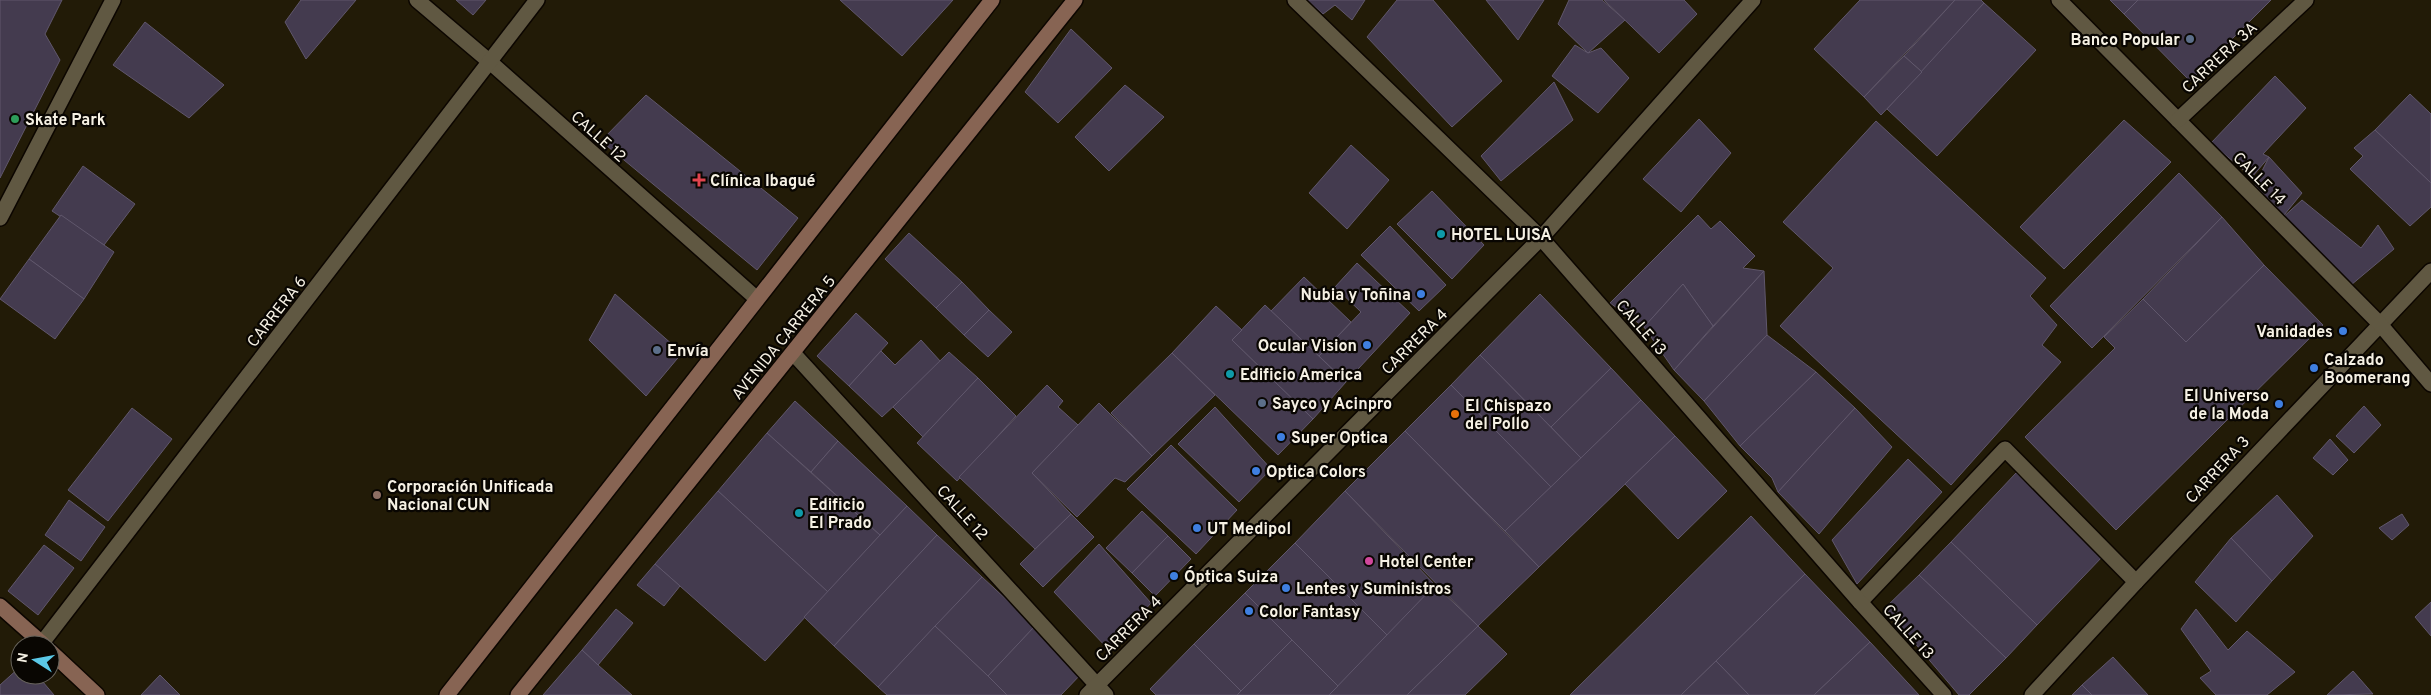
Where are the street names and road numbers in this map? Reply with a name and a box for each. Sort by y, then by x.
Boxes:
street label: CARRERA 3A [2178,18,2262,98]
street label: CALLE 12 [566,107,629,168]
street label: CALLE 14 [2228,149,2290,210]
street label: AVENIDA CARRERA 5 [728,272,841,405]
street label: CARRERA 6 [243,273,312,352]
street label: CALLE 13 [1611,296,1670,360]
street label: CARRERA 4 [1378,305,1453,380]
street label: CARRERA 3 [2182,432,2255,508]
street label: CALLE 12 [931,482,992,545]
street label: CARRERA 4 [1092,592,1167,667]
street label: CALLE 13 [1878,601,1938,664]

